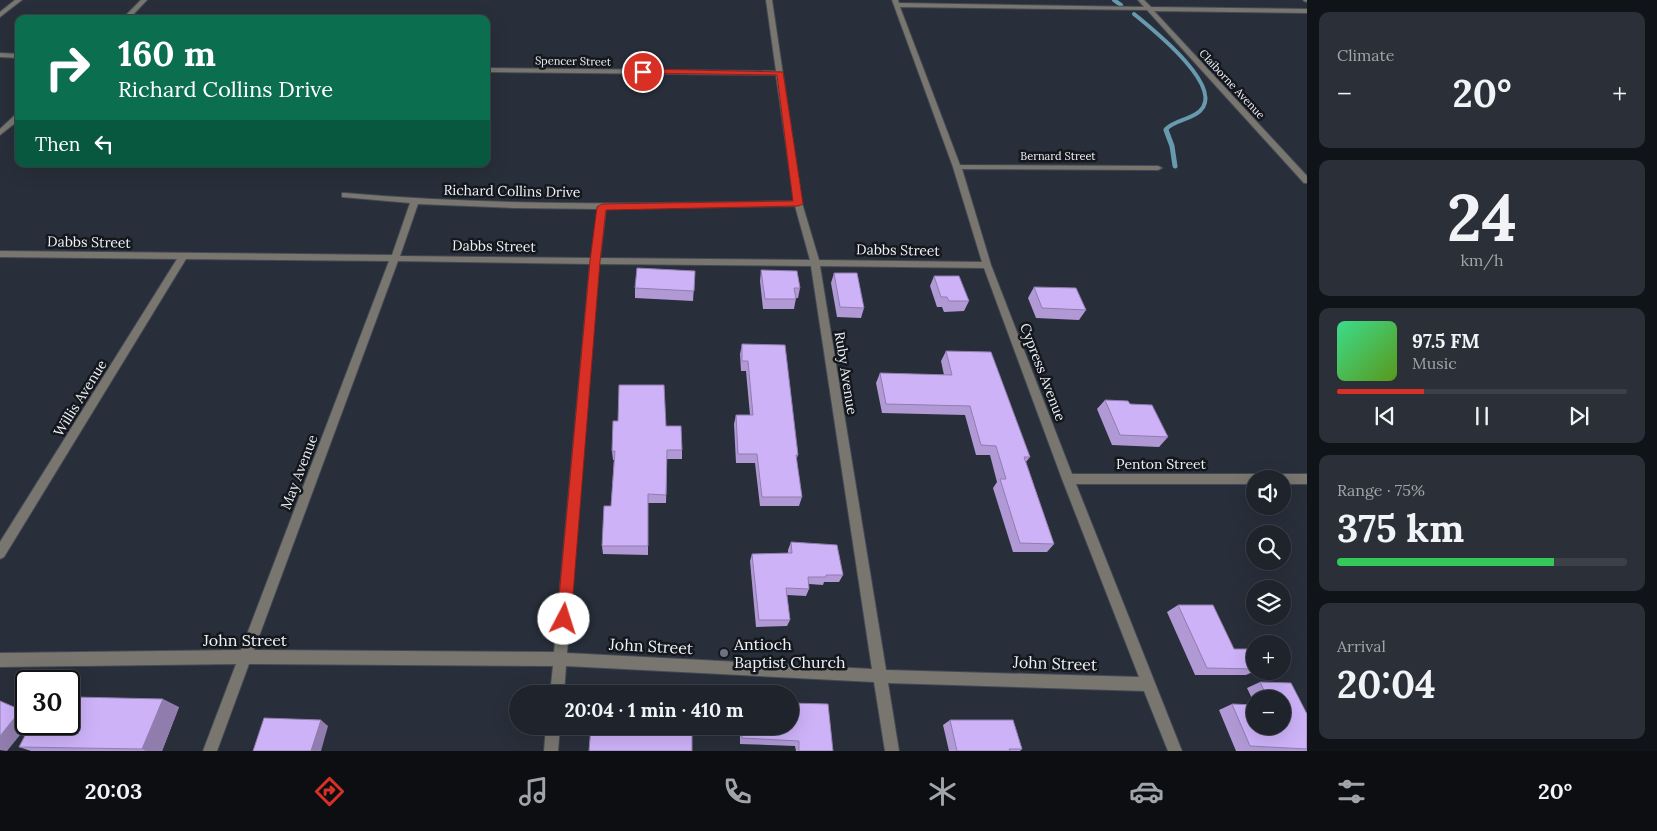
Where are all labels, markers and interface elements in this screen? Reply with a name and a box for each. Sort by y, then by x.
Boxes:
text: 160 m [118,31,216,76]
icon: right [35,35,100,100]
text: Climate [1337,45,1394,65]
street label: Claiborne Avenue [1196,46,1268,122]
pin [622,51,664,93]
street label: Spencer Street [535,53,612,69]
icon: arrive [629,58,657,86]
text: 20° [1453,69,1511,117]
text: Richard Collins Drive [118,75,333,103]
text: − [1337,76,1352,112]
text: + [1612,76,1627,112]
icon: left [90,130,118,158]
text: Then [35,132,80,156]
street label: Bernard Street [1020,149,1096,163]
text: 24 [1447,176,1517,259]
street label: Richard Collins Drive [443,181,581,201]
street label: Dabbs Street [47,232,132,252]
street label: Dabbs Street [452,236,537,256]
street label: Dabbs Street [856,240,941,260]
text: km/h [1460,250,1504,270]
street label: Cypress Avenue [1016,321,1070,424]
text: 97.5 FM [1412,329,1480,353]
street label: Ruby Avenue [831,330,862,416]
text: Music [1412,353,1457,373]
street label: Willis Avenue [49,356,111,440]
icon: previous [1371,402,1399,430]
icon: pause [1468,402,1496,430]
icon: next [1565,402,1593,430]
street label: May Avenue [277,432,322,512]
street label: Penton Street [1116,455,1206,473]
map controls [1246,470,1291,735]
button: sound [1246,470,1291,515]
text: Range · 75% [1337,480,1425,500]
text: 375 km [1337,504,1464,552]
button: search [1246,525,1291,570]
button: layers [1246,580,1291,625]
position arrow [537,592,589,644]
street label: John Street [202,630,288,650]
street label: John Street [607,634,694,658]
place label: Antioch Baptist Church [733,634,846,672]
button: + [1246,635,1291,680]
text: Arrival [1337,636,1386,656]
marker: Antioch Baptist Church [718,647,730,659]
street label: John Street [1012,652,1098,674]
text: 20:04 [1337,660,1436,708]
speed limit sign: 30 [15,670,80,735]
button: − [1246,690,1291,735]
text: 20:04 · 1 min · 410 m [564,698,744,722]
icon: directions [312,774,347,809]
icon: music [516,774,551,809]
icon: phone [720,774,755,809]
icon: climate [925,774,960,809]
icon: car [1129,774,1164,809]
icon: filters [1334,774,1369,809]
text: 20:03 [85,777,142,805]
text: 20° [1538,777,1572,805]

